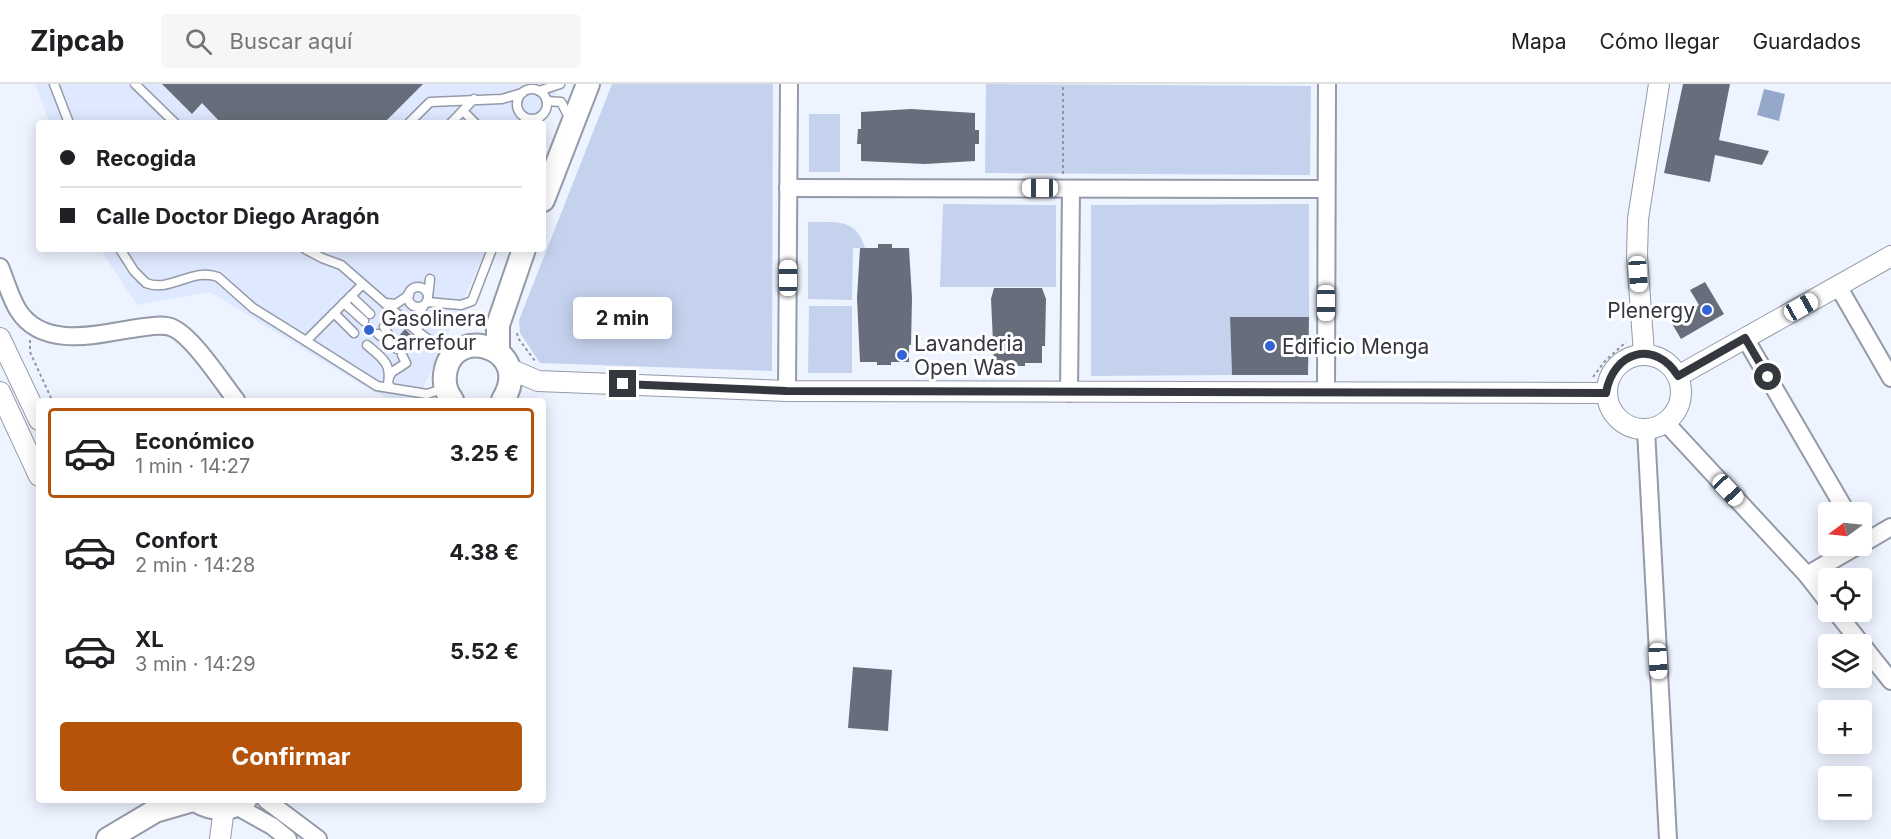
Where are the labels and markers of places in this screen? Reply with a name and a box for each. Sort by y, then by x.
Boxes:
place label: Plenergy [1607,298,1695,323]
marker: Plenergy [1700,303,1714,317]
place label: Gasolinera Carrefour [381,306,487,355]
marker: Gasolinera Carrefour [362,323,376,337]
place label: Lavanderia Open Was [914,331,1023,380]
place label: Edificio Menga [1282,334,1429,359]
marker: Edificio Menga [1263,339,1277,353]
marker: Lavanderia Open Was [895,348,909,362]

